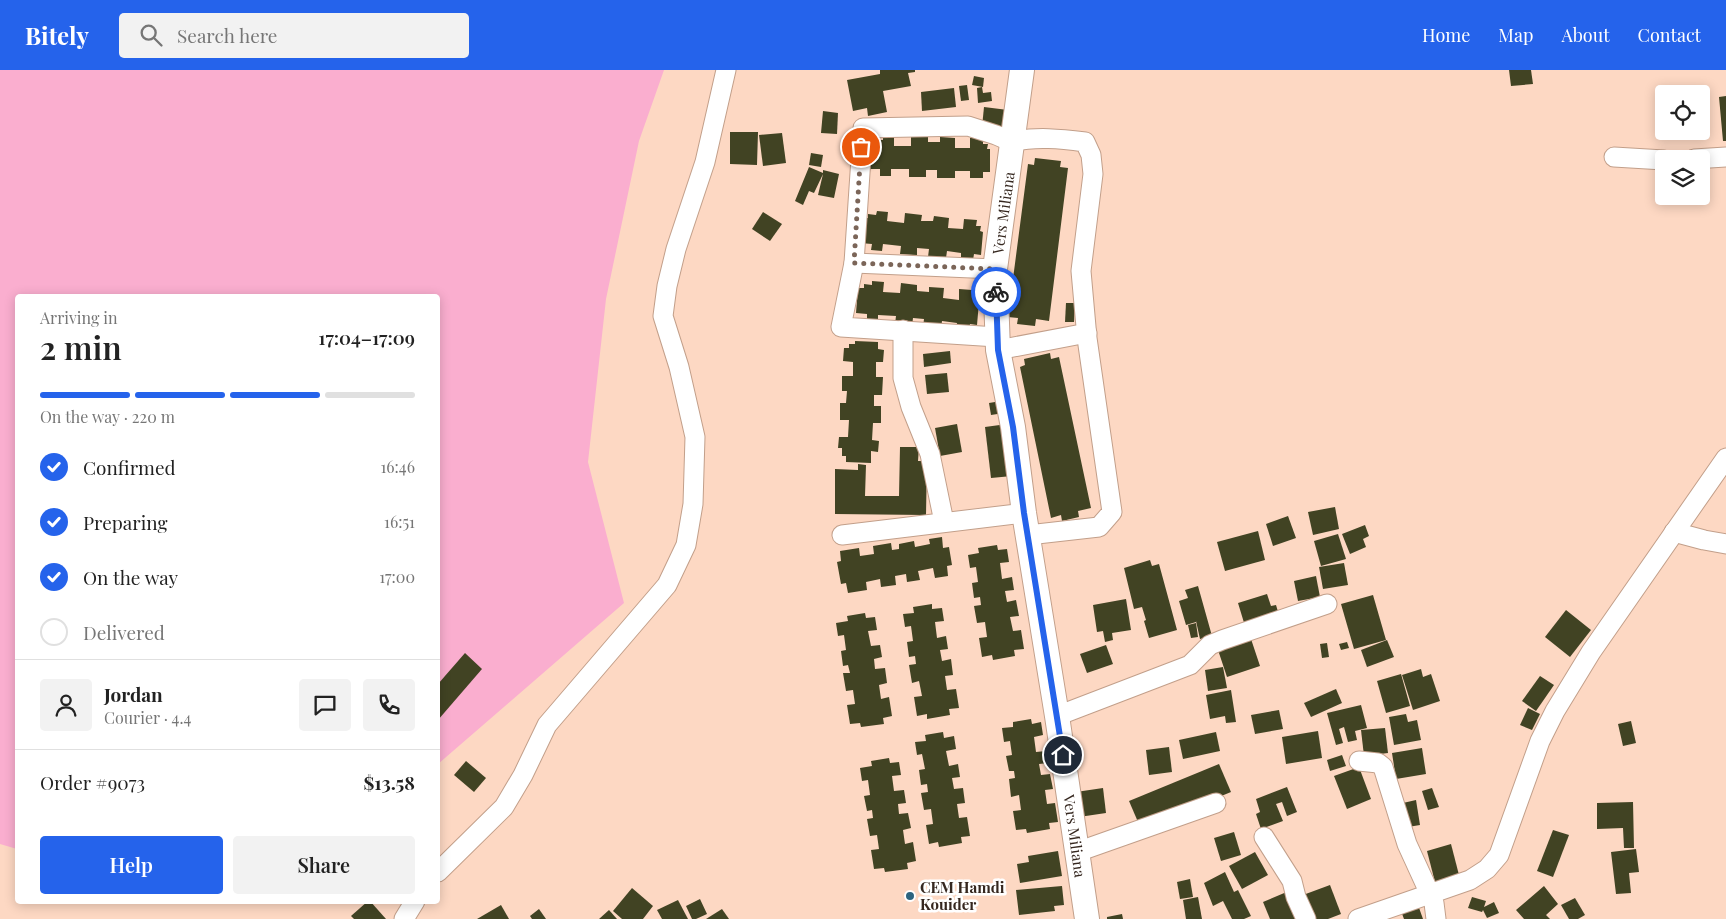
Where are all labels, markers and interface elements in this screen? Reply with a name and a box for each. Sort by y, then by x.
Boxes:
search box [119,13,469,58]
text: Bitely [25,19,89,51]
icon: search [137,21,165,49]
text: Search here [177,22,278,48]
text: Home [1422,23,1470,47]
text: Map [1498,23,1533,47]
text: About [1561,23,1610,47]
text: Contact [1638,23,1701,47]
map controls [1655,85,1710,205]
button: locate [1655,85,1710,140]
pin [840,126,882,168]
icon: bag [847,133,875,161]
button: layers [1655,150,1710,205]
street label: Vers Miliana [987,170,1019,257]
courier [971,267,1021,317]
icon: bike [982,278,1010,306]
text: Arriving in [40,307,118,328]
text: 17:04–17:09 [318,324,415,350]
text: 2 min [40,325,122,368]
text: On the way · 220 m [40,406,175,427]
icon: check [40,453,68,481]
text: Confirmed [83,454,176,480]
text: 16:46 [380,456,415,477]
icon: check [40,508,68,536]
text: Preparing [83,509,168,535]
text: 16:51 [384,511,415,532]
icon: check [40,563,68,591]
text: On the way [83,564,178,590]
text: 17:00 [379,566,415,587]
text: Delivered [83,619,165,645]
button: person [40,679,92,731]
button: chat [299,679,351,731]
button: phone [363,679,415,731]
text: Jordan [104,681,163,707]
text: Courier · 4.4 [104,707,191,728]
pin [1042,734,1084,776]
icon: home [1049,741,1077,769]
text: Order #9073 [40,769,145,795]
text: $13.58 [363,769,415,795]
street label: Vers Miliana [1059,792,1091,879]
button: Help [40,836,223,894]
button: Share [233,836,415,894]
place label: CEM Hamdi Kouider [920,877,1005,914]
marker: CEM Hamdi Kouider [904,890,916,902]

